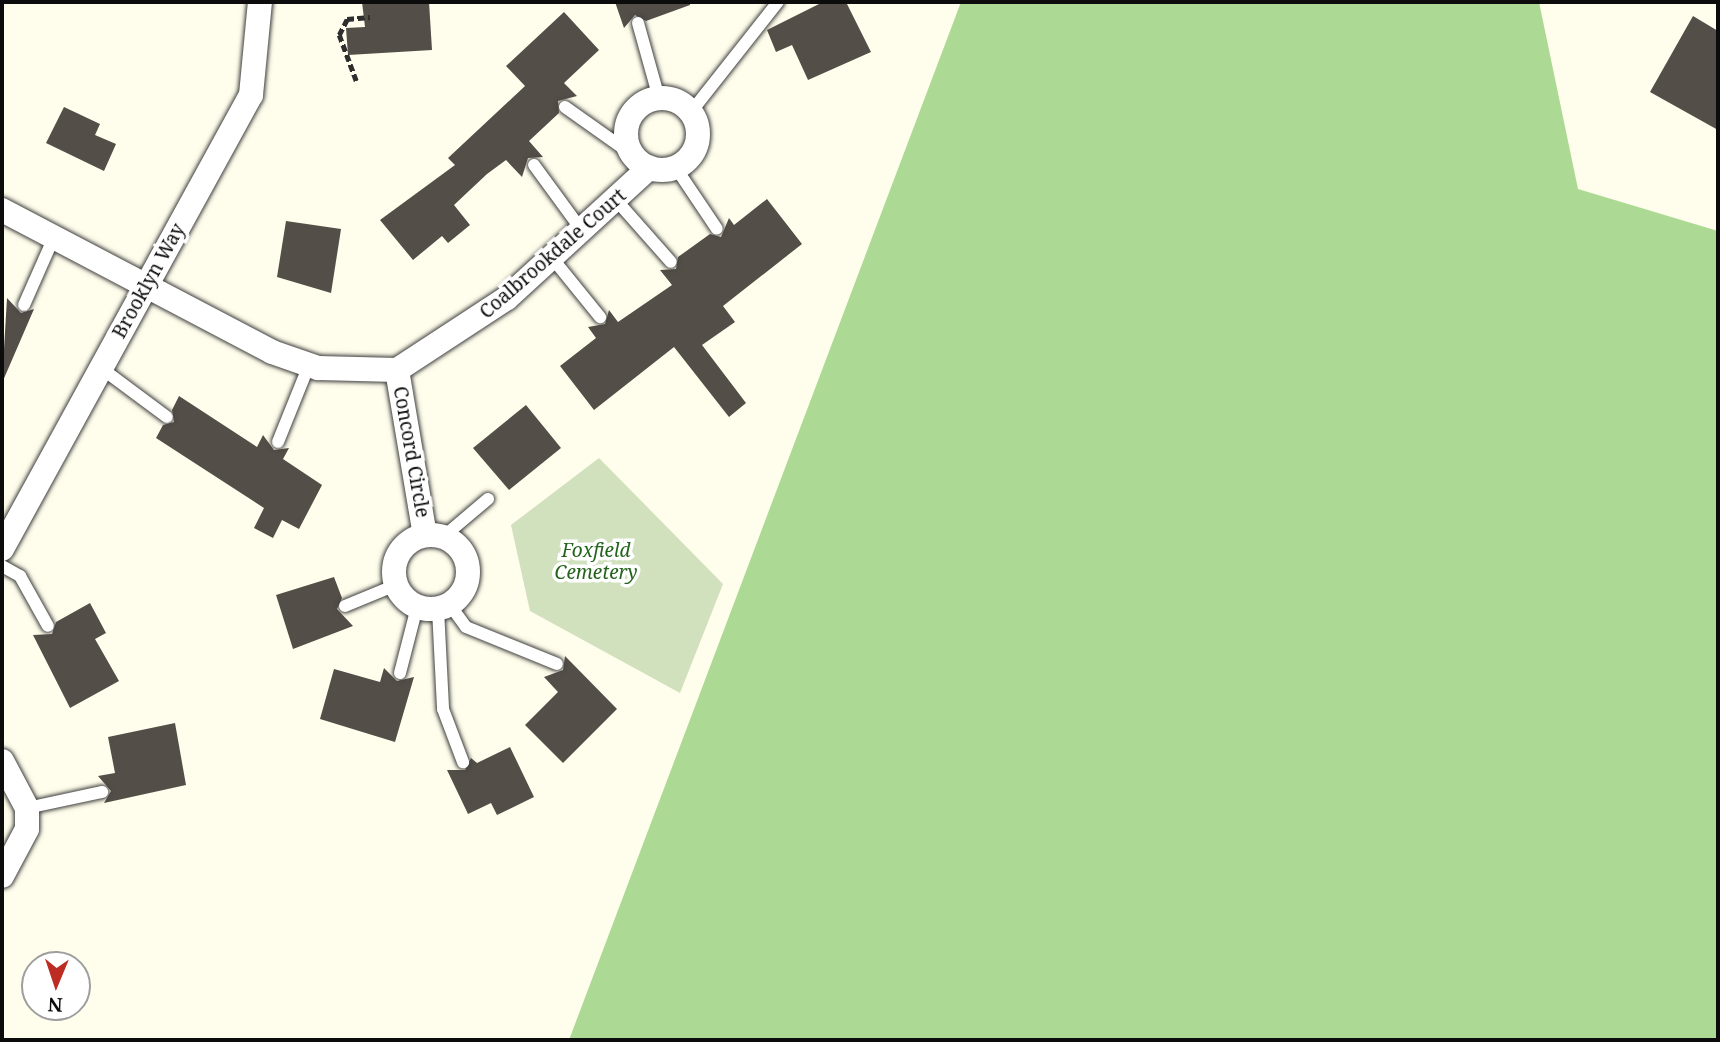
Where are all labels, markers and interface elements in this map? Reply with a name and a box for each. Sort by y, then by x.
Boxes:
street label: Coalbrookdale Court [475,184,631,324]
street label: Brooklyn Way [108,220,190,342]
street label: Concord Circle [388,385,434,519]
park label: Foxfield Cemetery [555,540,637,584]
north arrow [21,951,91,1021]
text: N [47,992,63,1018]

